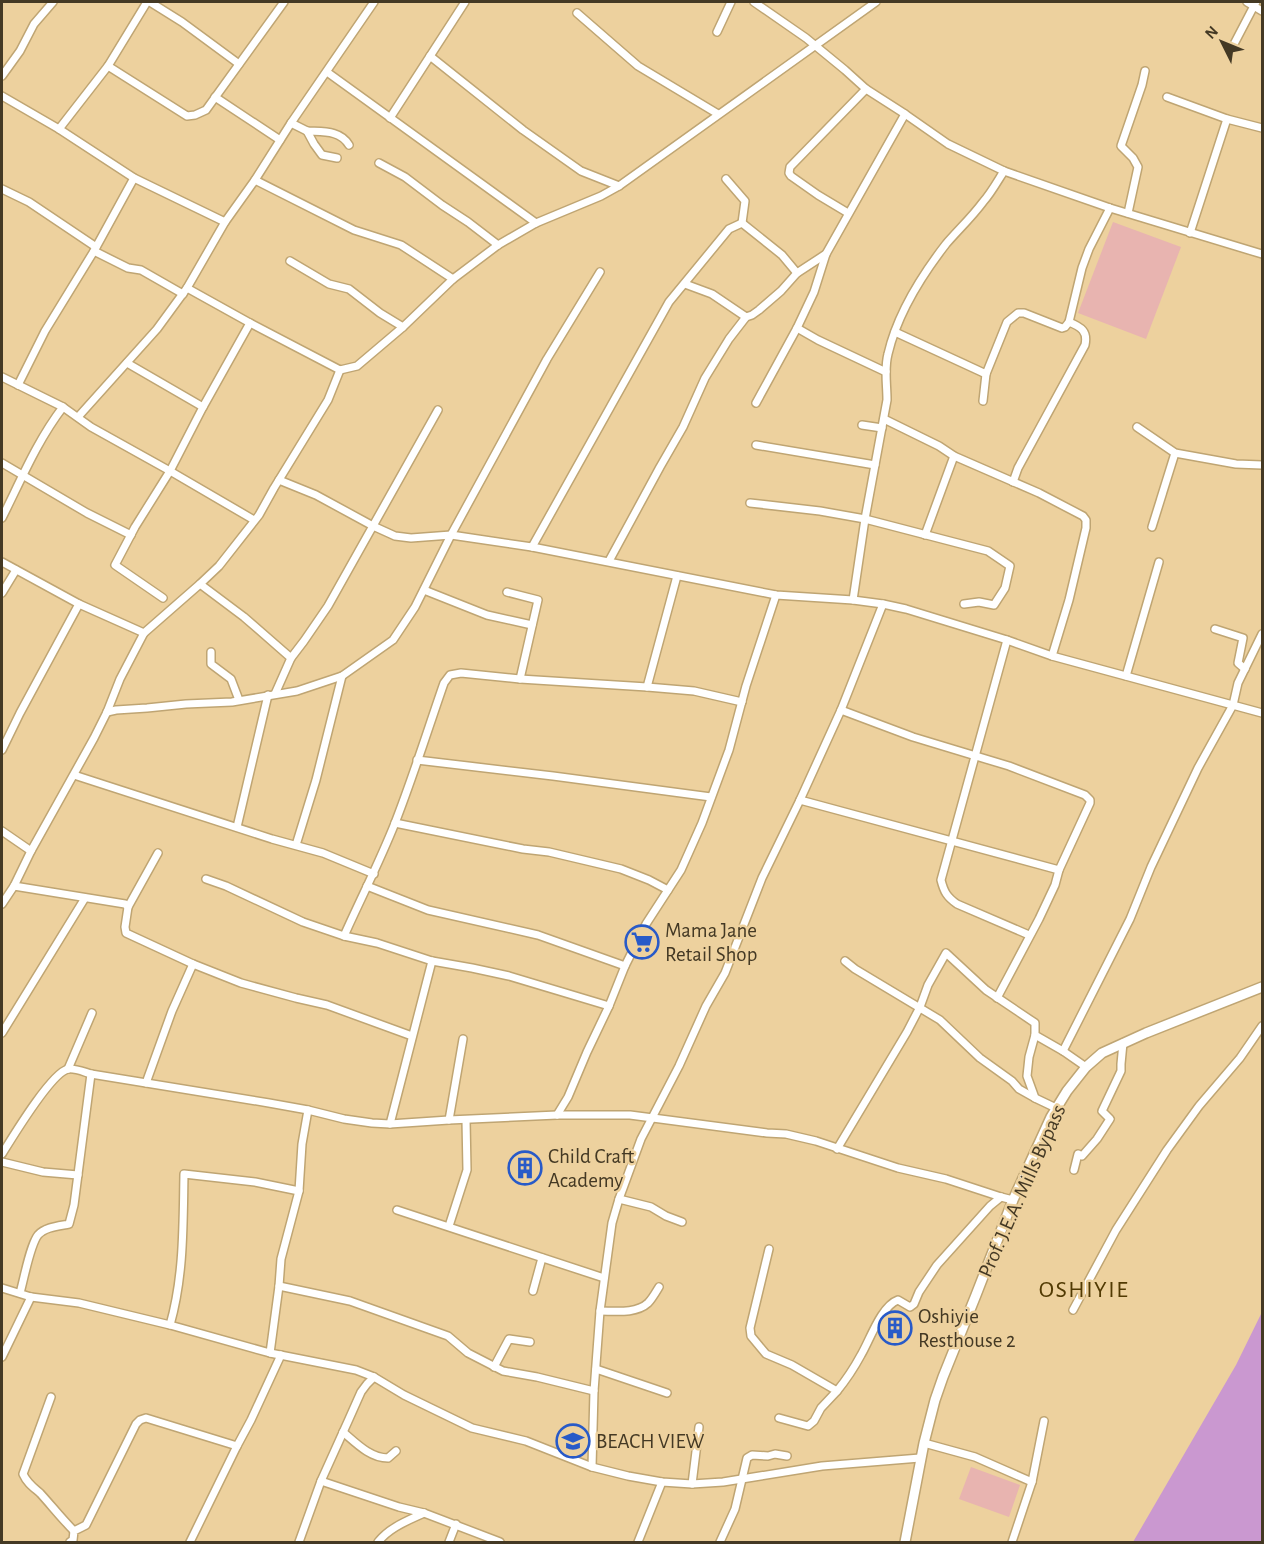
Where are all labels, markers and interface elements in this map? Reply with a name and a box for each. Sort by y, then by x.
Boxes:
north arrow [1192,12,1252,72]
text: N [1202,23,1221,42]
place label: Mama Jane Retail Shop [665,920,757,965]
supermarket icon: Mama Jane Retail Shop [624,924,660,960]
street label: Prof. J.E.A. Mills Bypass [974,1102,1070,1280]
place label: Child Craft Academy [548,1146,635,1191]
building icon: Child Craft Academy [507,1150,543,1186]
district label: OSHIYIE [1039,1278,1129,1302]
place label: Oshiyie Resthouse 2 [918,1306,1015,1351]
building icon: Oshiyie Resthouse 2 [877,1310,913,1346]
school or university icon: BEACH VIEW [555,1423,591,1459]
place label: BEACH VIEW [596,1431,705,1452]

